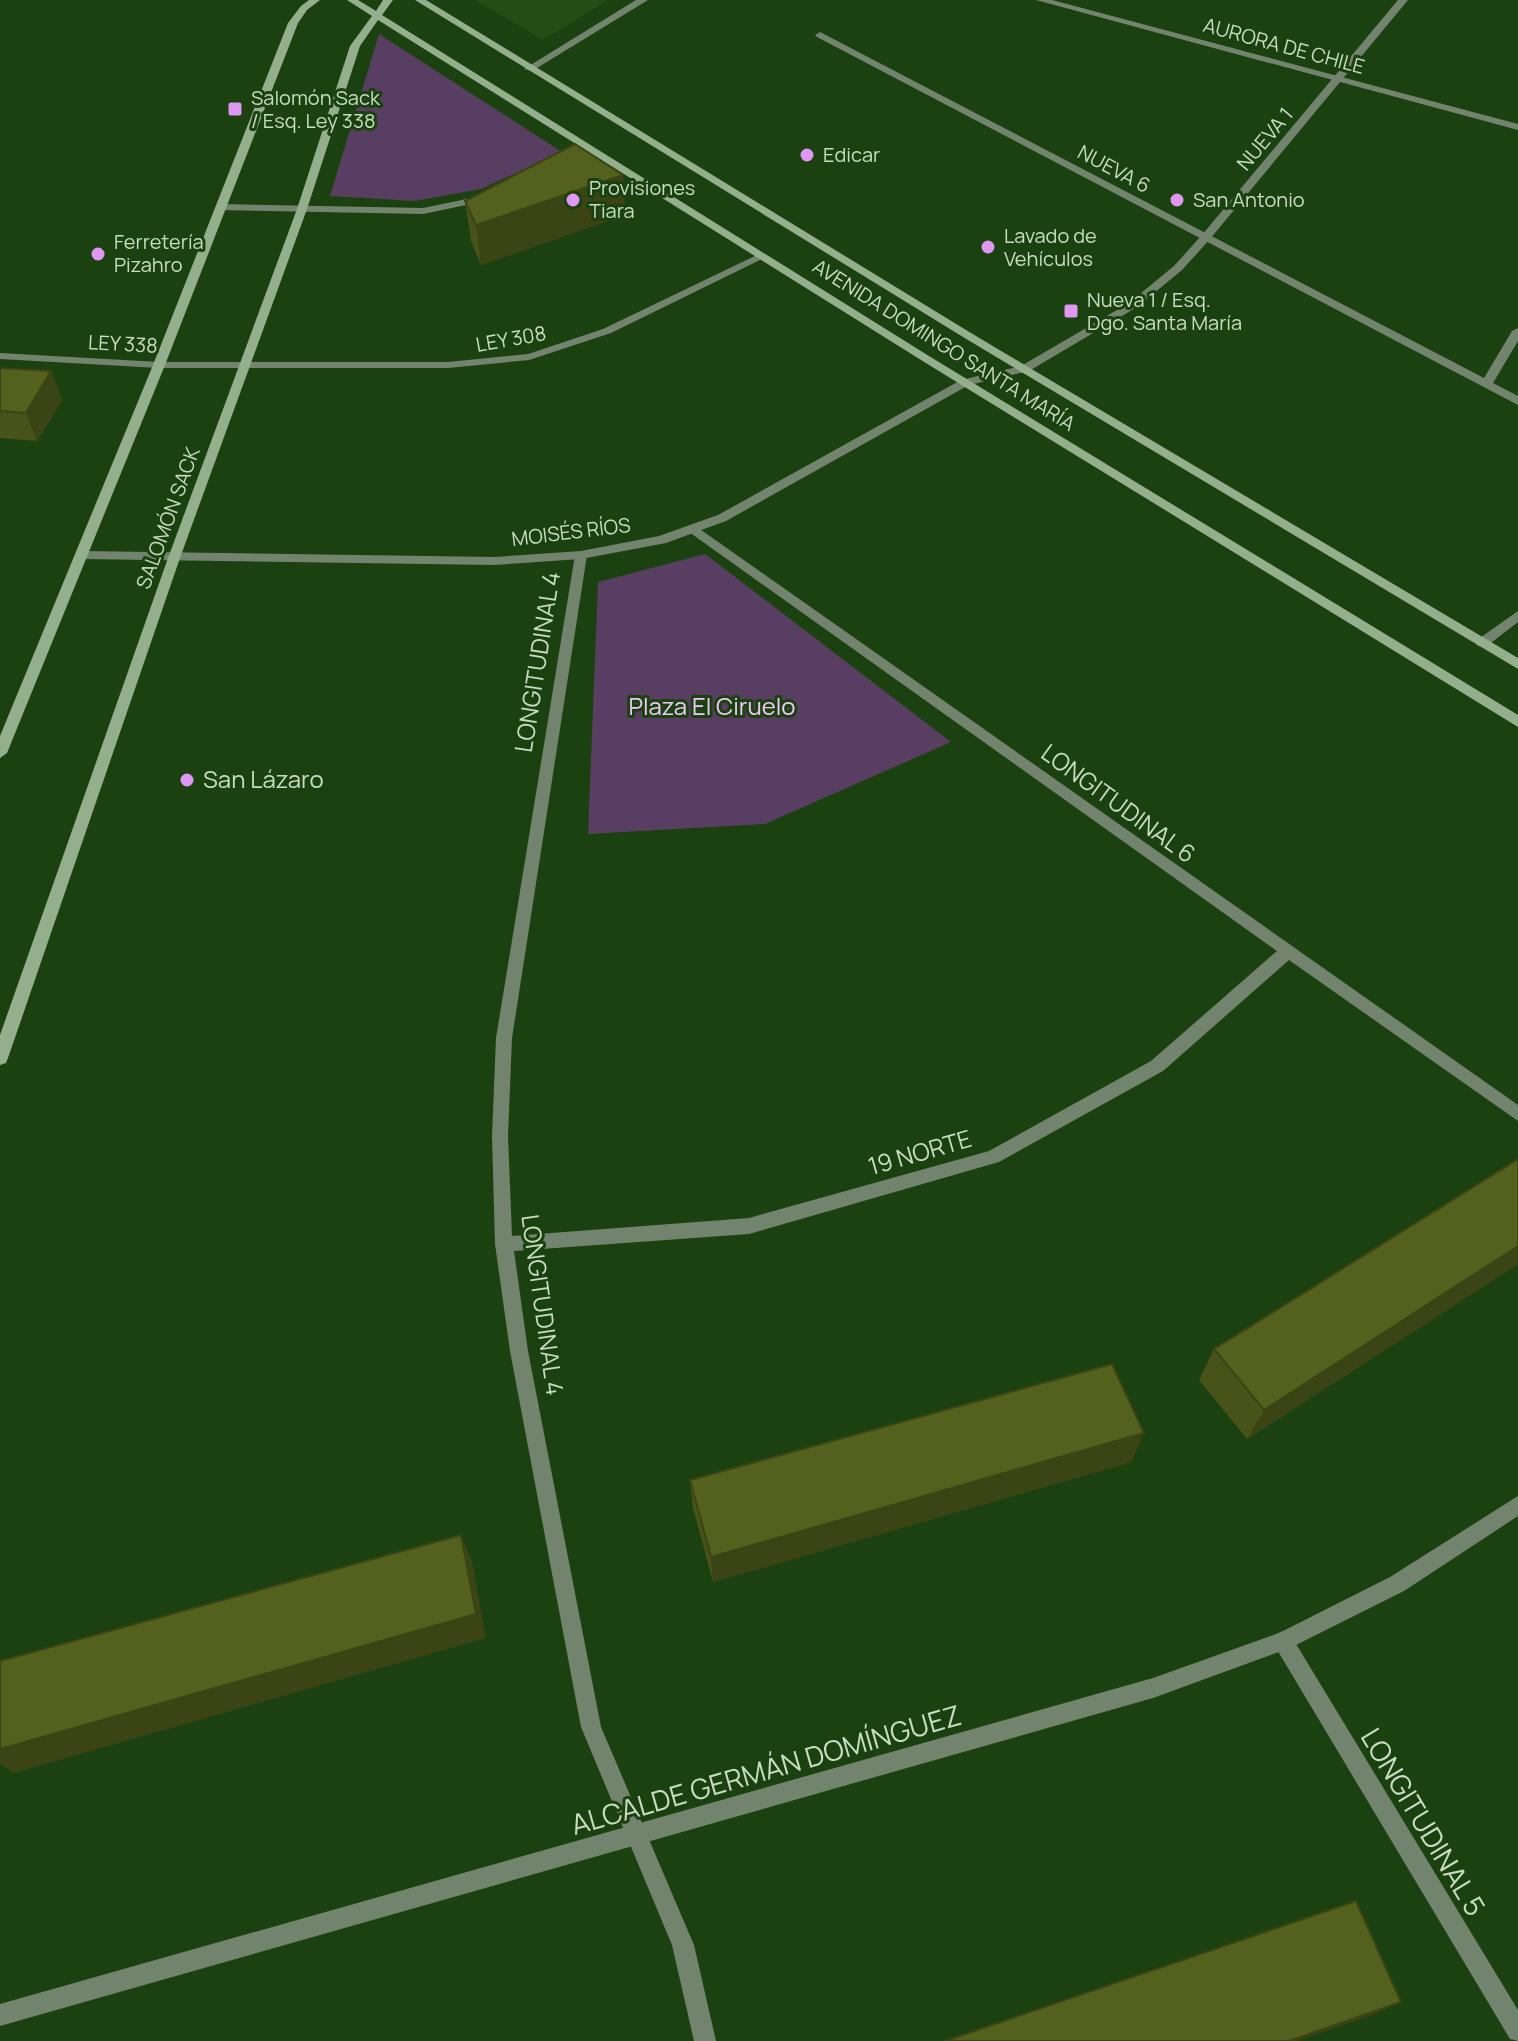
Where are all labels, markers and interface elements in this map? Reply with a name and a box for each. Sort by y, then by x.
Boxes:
street label: AURORA DE CHILE [1201,11,1368,80]
place label: Salomón Sack / Esq. Ley 338 [251,84,381,134]
marker: Salomón Sack / Esq. Ley 338 [226,100,244,118]
street label: NUEVA 1 [1230,102,1299,176]
street label: NUEVA 6 [1073,138,1155,199]
place label: Edicar [823,141,880,168]
marker: Edicar [798,146,816,164]
place label: Provisiones Tiara [589,174,695,224]
place label: San Antonio [1193,186,1305,213]
marker: Provisiones Tiara [564,191,582,209]
marker: San Antonio [1168,191,1186,209]
place label: Lavado de Vehículos [1004,222,1097,272]
place label: Ferretería Pizahro [114,228,204,278]
marker: Lavado de Vehículos [979,238,997,256]
marker: Ferretería Pizahro [89,245,107,263]
street label: AVENIDA DOMINGO SANTA MARÍA [808,252,1081,437]
place label: Nueva 1 / Esq. Dgo. Santa María [1087,286,1242,336]
marker: Nueva 1 / Esq. Dgo. Santa María [1062,302,1080,320]
street label: LEY 308 [474,319,548,358]
street label: LEY 338 [88,328,159,359]
street label: SALOMÓN SACK [129,443,206,592]
street label: MOISÉS RÍOS [510,511,632,552]
street label: LONGITUDINAL 4 [506,569,567,755]
park label: Plaza El Ciruelo [628,689,796,722]
street label: LONGITUDINAL 6 [1035,736,1203,870]
place label: San Lázaro [203,762,324,795]
marker: San Lázaro [178,771,196,789]
street label: 19 NORTE [864,1121,975,1182]
street label: LONGITUDINAL 4 [514,1212,573,1398]
street label: ALCALDE GERMÁN DOMÍNGUEZ [566,1695,965,1843]
street label: LONGITUDINAL 5 [1353,1721,1495,1922]

